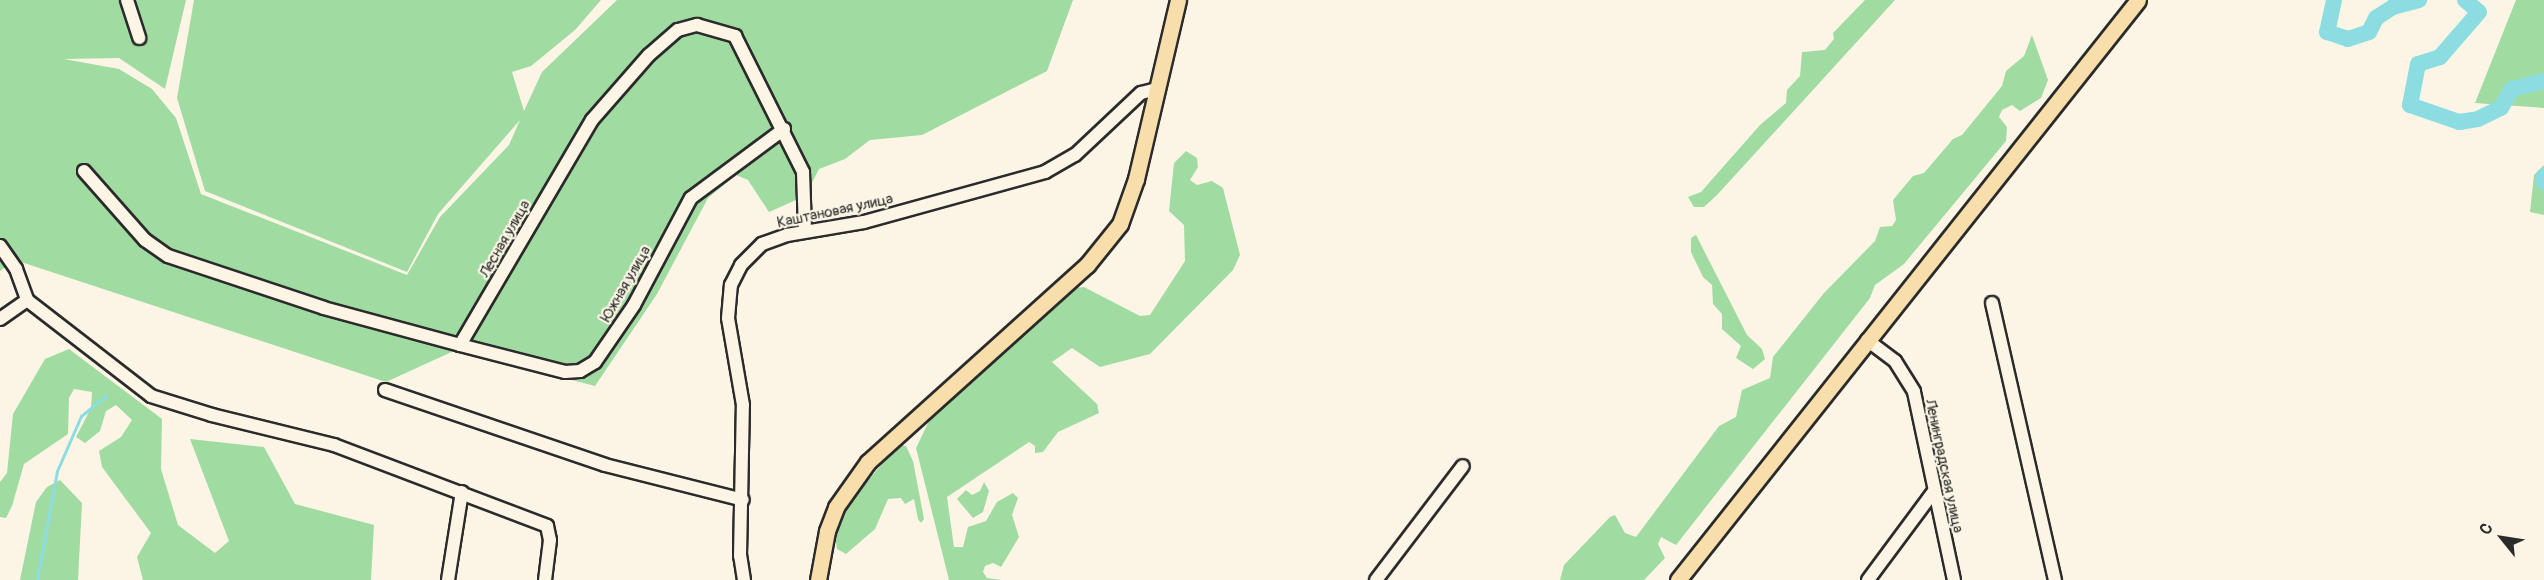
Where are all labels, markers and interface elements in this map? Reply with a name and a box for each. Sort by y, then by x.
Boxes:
street label: Каштановая улица [775,190,895,232]
street label: Лесная улица [476,197,534,281]
street label: Южная улица [597,243,655,325]
street label: Ленинградская улица [1921,398,1967,534]
north arrow [2472,508,2532,568]
text: С [2475,520,2498,538]

